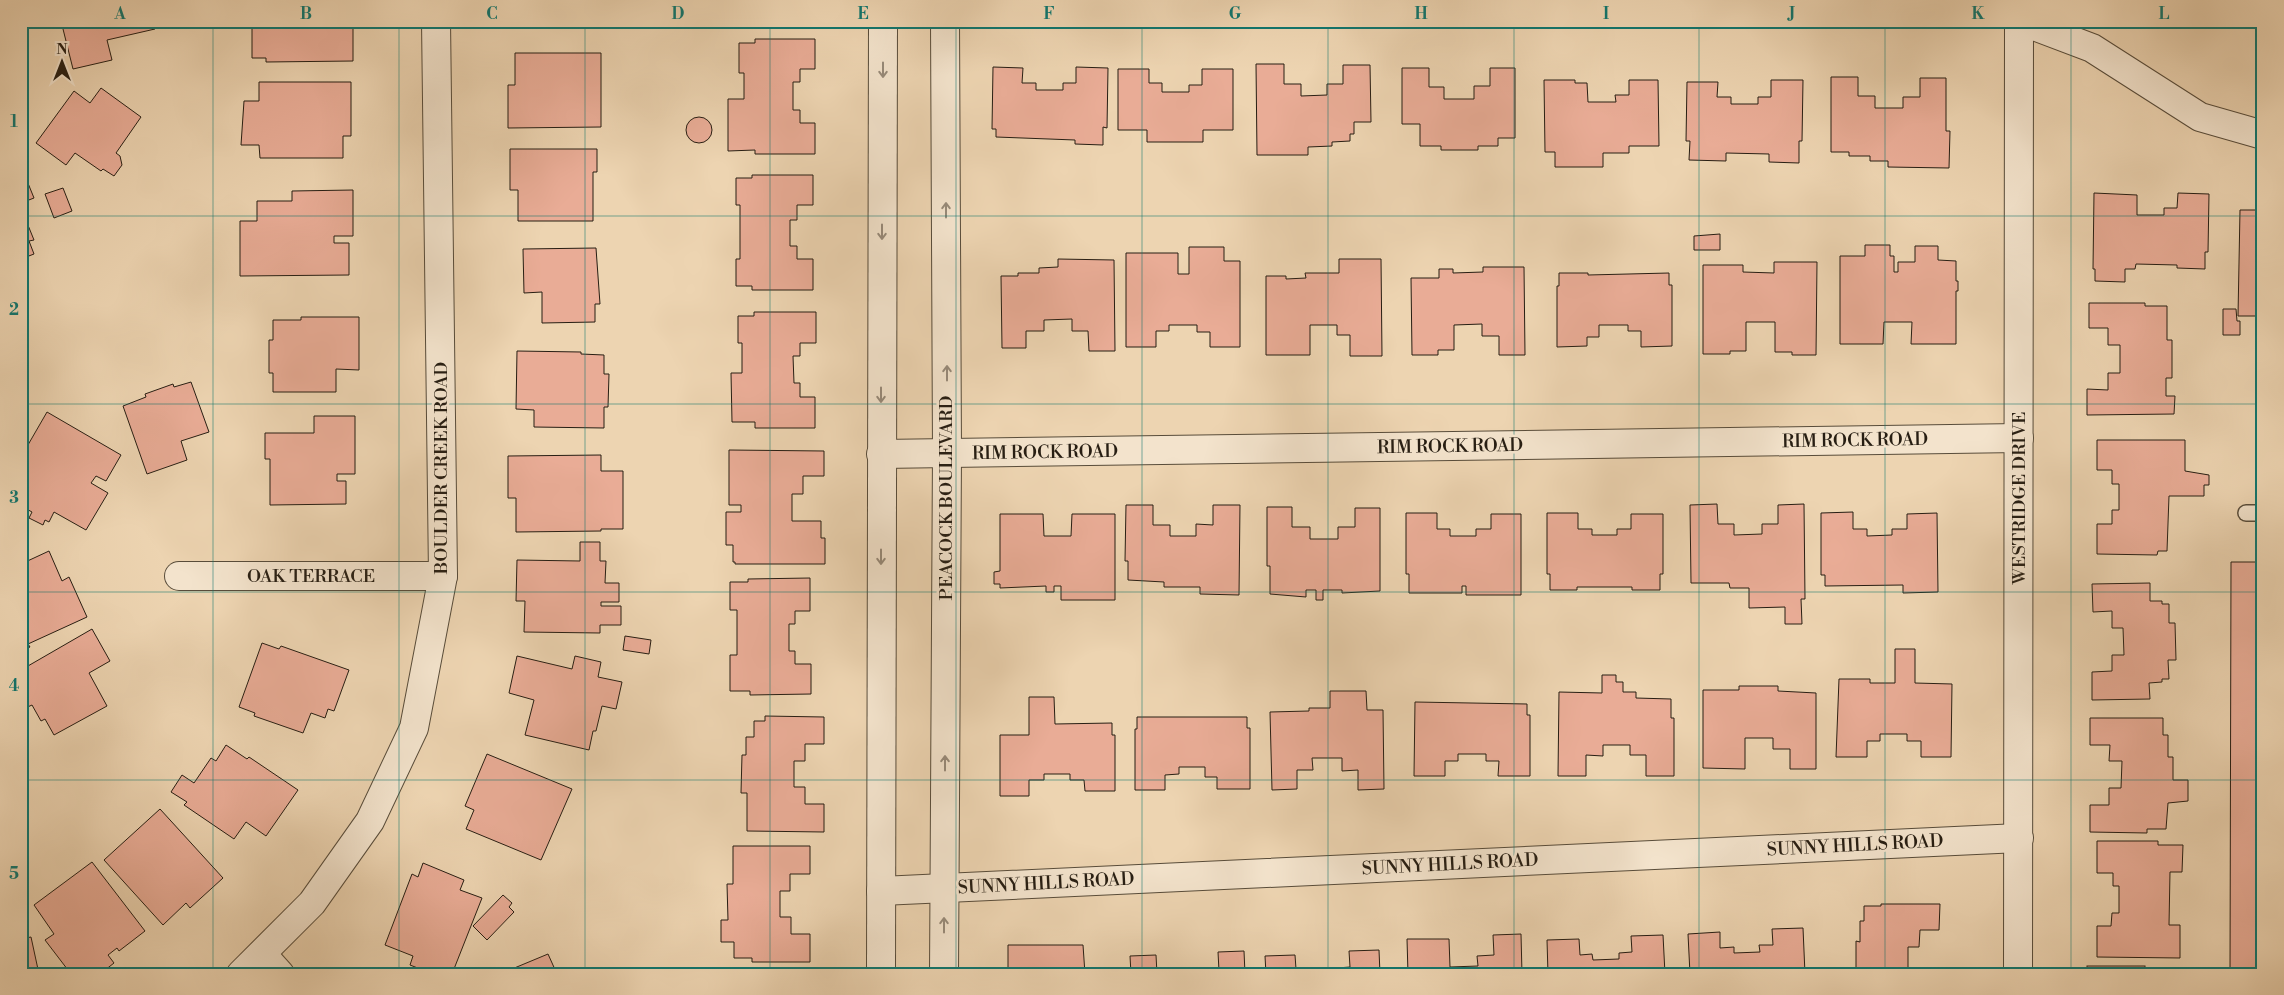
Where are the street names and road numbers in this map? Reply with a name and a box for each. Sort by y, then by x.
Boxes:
street label: BOULDER CREEK ROAD [430,362,453,575]
street label: PEACOCK BOULEVARD [935,396,958,600]
street label: WESTRIDGE DRIVE [2008,412,2031,585]
street label: RIM ROCK ROAD [1782,428,1928,453]
street label: RIM ROCK ROAD [1377,434,1523,459]
street label: RIM ROCK ROAD [972,440,1118,465]
street label: OAK TERRACE [247,565,375,588]
street label: SUNNY HILLS ROAD [1766,829,1944,862]
street label: SUNNY HILLS ROAD [1361,848,1539,881]
street label: SUNNY HILLS ROAD [957,867,1135,900]

